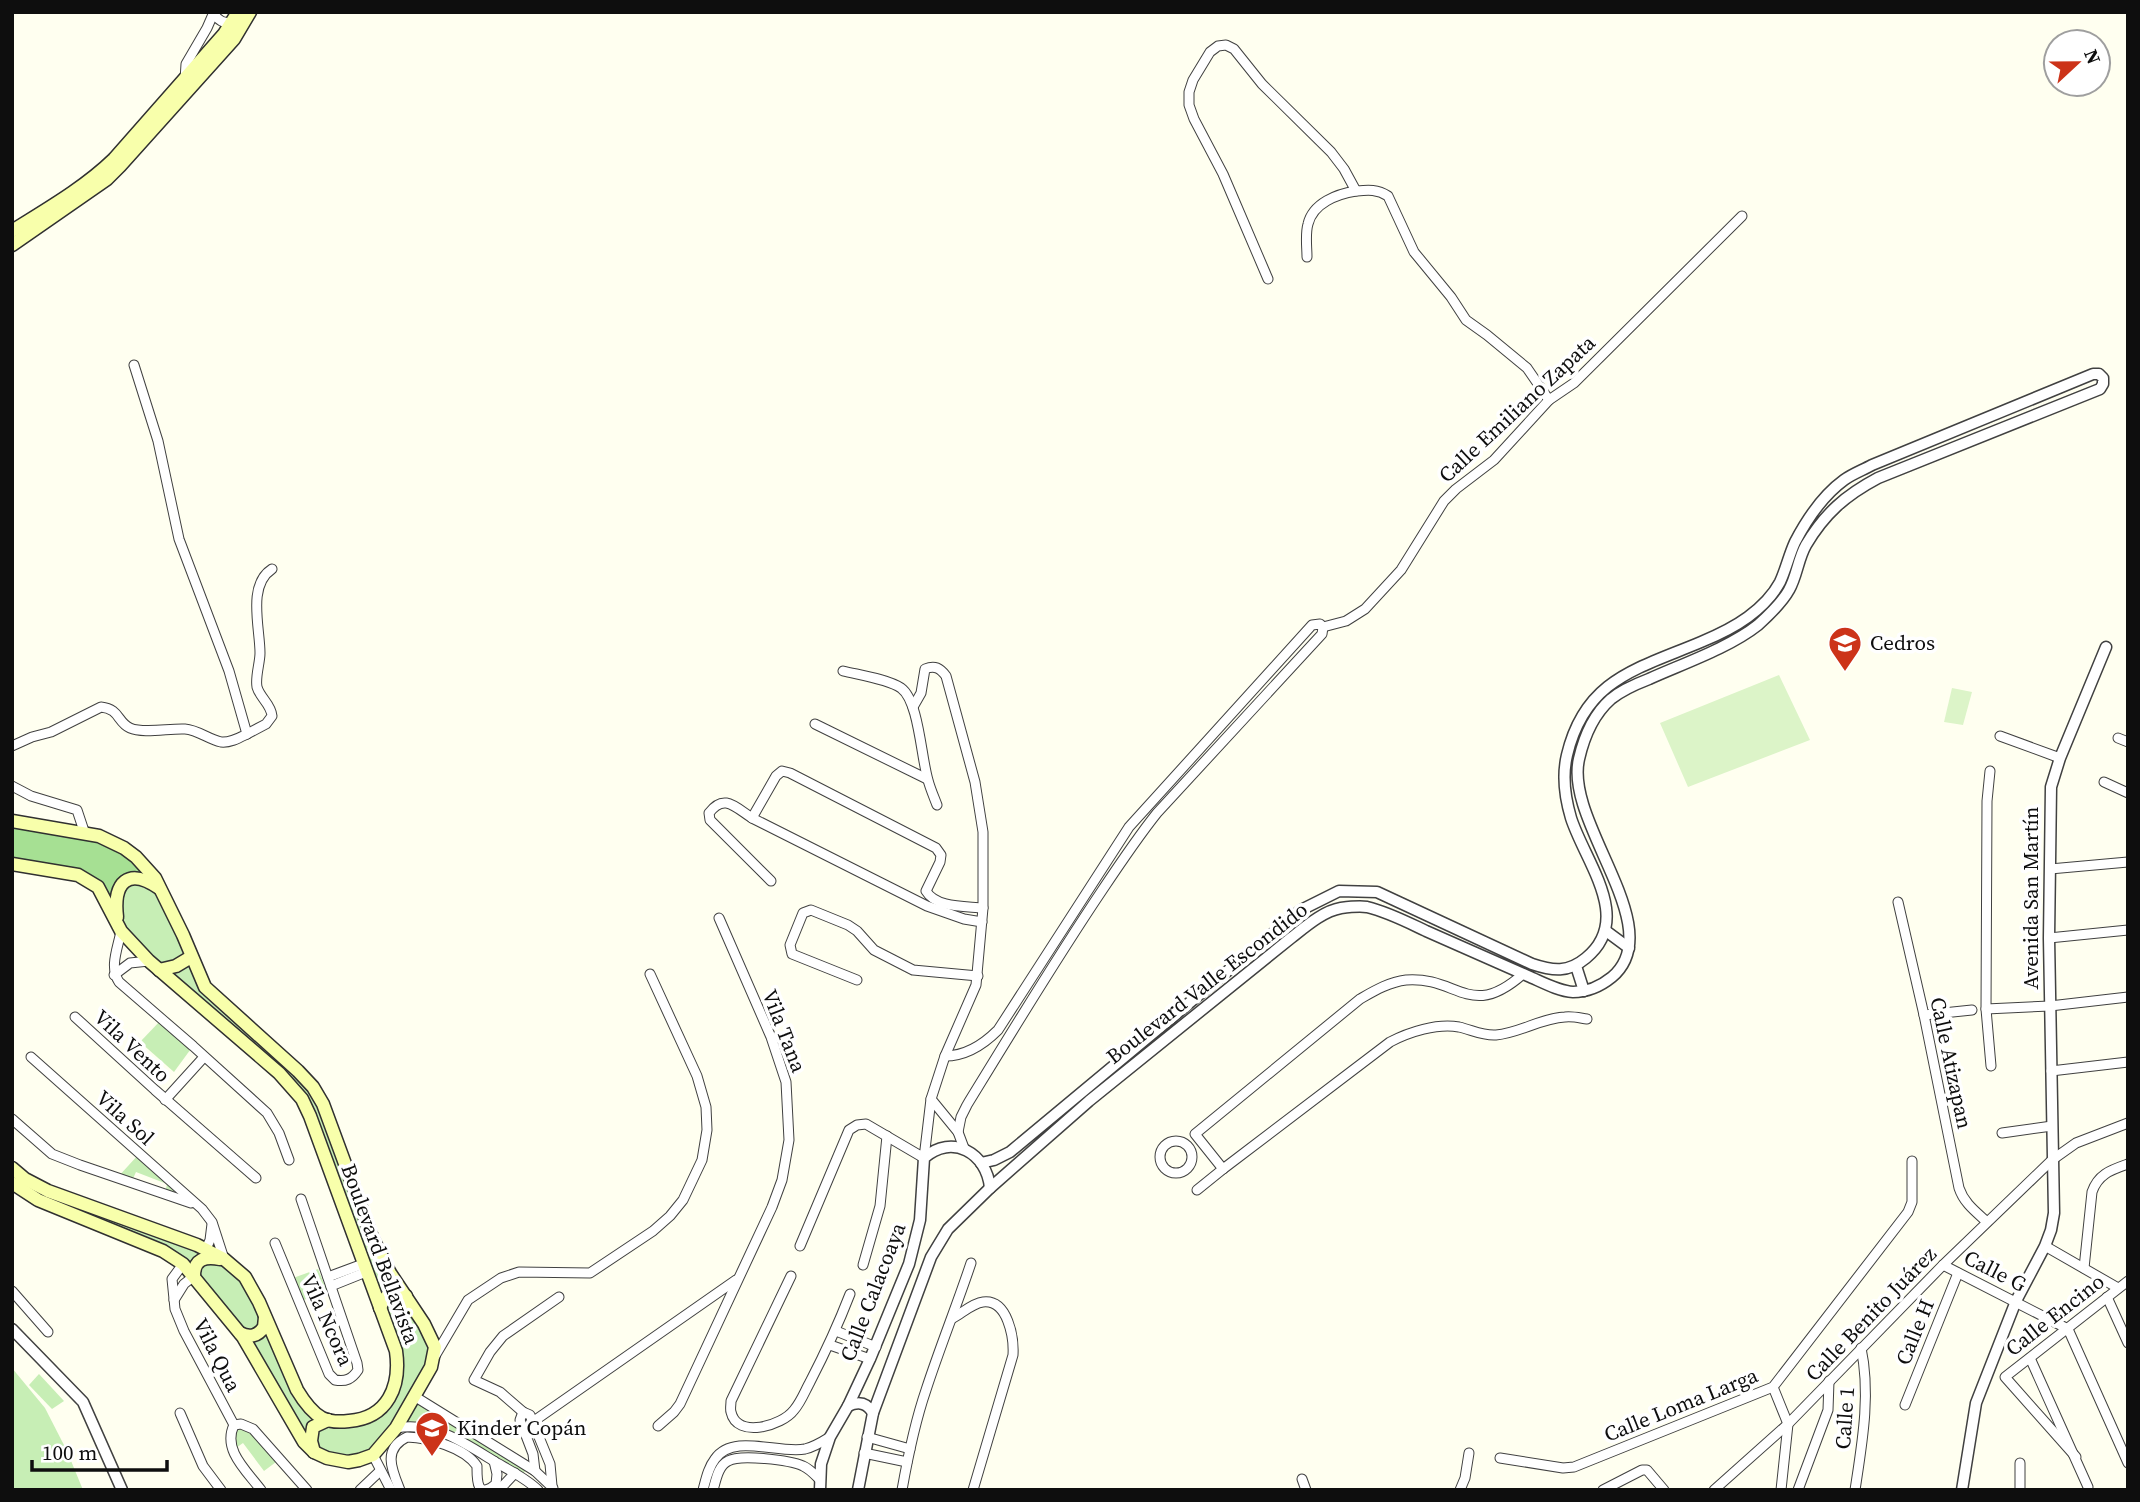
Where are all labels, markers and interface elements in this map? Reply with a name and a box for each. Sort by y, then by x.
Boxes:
north arrow [2042,28,2112,98]
text: N [2078,45,2107,68]
street label: Calle Emiliano Zapata [1432,328,1602,489]
school or university icon: Cedros [1826,624,1864,673]
place label: Cedros [1870,628,1935,657]
street label: Avenida San Martín [2016,806,2045,990]
street label: Boulevard Valle Escondido [1100,895,1313,1070]
street label: Vila Tana [755,985,814,1077]
street label: Calle Atizapan [1923,994,1980,1132]
street label: Vila Vento [88,1003,177,1089]
street label: Vila Sol [90,1084,161,1152]
street label: Boulevard Bellavista [334,1160,427,1348]
street label: Calle Calacoaya [833,1218,912,1365]
street label: Calle Benito Juárez [1799,1240,1943,1387]
street label: Calle G [1959,1243,2031,1299]
street label: Calle Encino [1999,1267,2110,1362]
street label: Vila Ncora [294,1269,361,1371]
street label: Calle H [1888,1295,1941,1369]
street label: Vila Qua [187,1313,248,1397]
street label: Calle Loma Larga [1600,1360,1762,1449]
street label: Calle 1 [1828,1386,1861,1450]
school or university icon: Kinder Copán [413,1409,451,1458]
place label: Kinder Copán [457,1413,587,1442]
scale bar [32,1428,166,1472]
text: 100 m [42,1438,97,1467]

